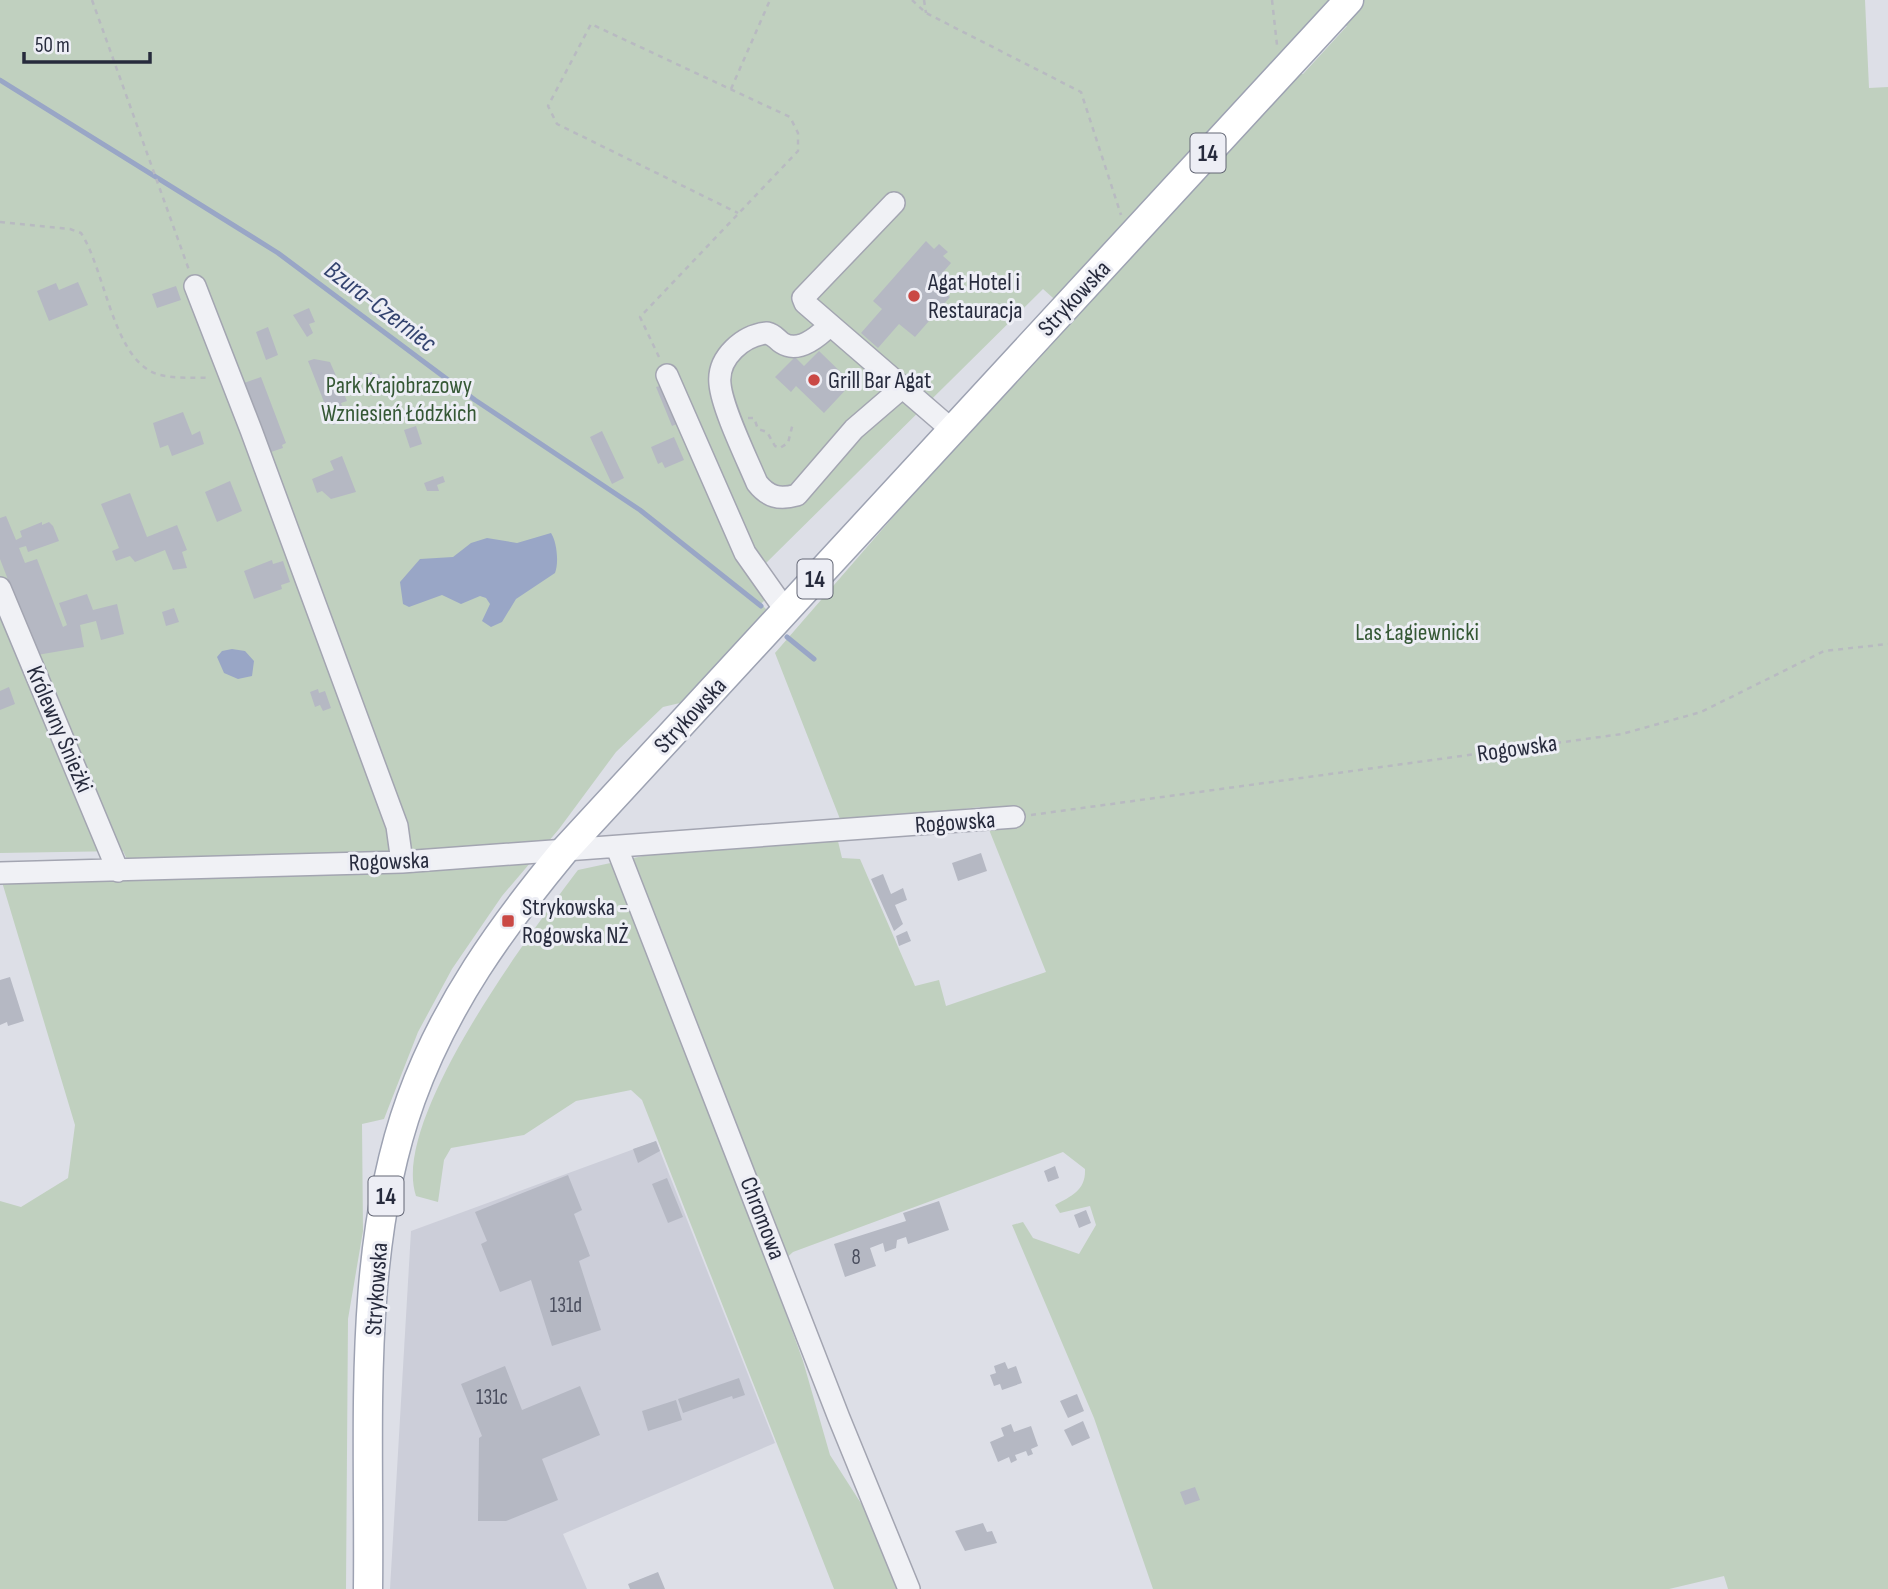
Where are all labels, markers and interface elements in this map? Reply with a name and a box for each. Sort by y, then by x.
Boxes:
scale bar [24,21,150,65]
text: 50 m [35,33,70,58]
road number: 14 [1190,134,1226,172]
street label: Strykowska [1032,254,1117,342]
water label: Bzura-Czerniec [318,255,443,360]
place label: Agat Hotel i Restauracja [927,268,1022,325]
marker: Agat Hotel i Restauracja [906,288,922,304]
place label: Grill Bar Agat [828,366,931,395]
park label: Park Krajobrazowy Wzniesień Łódzkich [321,371,477,428]
marker: Grill Bar Agat [806,372,822,388]
road number: 14 [798,559,832,598]
park label: Las Łagiewnicki [1355,618,1479,647]
street label: Królewny Śnieżki [20,661,99,797]
street label: Strykowska [648,671,733,759]
street label: Rogowska [1475,729,1559,768]
street label: Rogowska [914,805,996,840]
street label: Rogowska [348,846,430,877]
place label: Strykowska - Rogowska NŻ [522,893,629,950]
marker: Strykowska - Rogowska NŻ [500,913,516,929]
street label: Chromowa [734,1173,791,1264]
road number: 14 [368,1176,404,1216]
street label: Strykowska [359,1242,394,1336]
house number: 8 [851,1245,861,1270]
house number: 131d [550,1293,582,1318]
house number: 131c [476,1385,508,1410]

